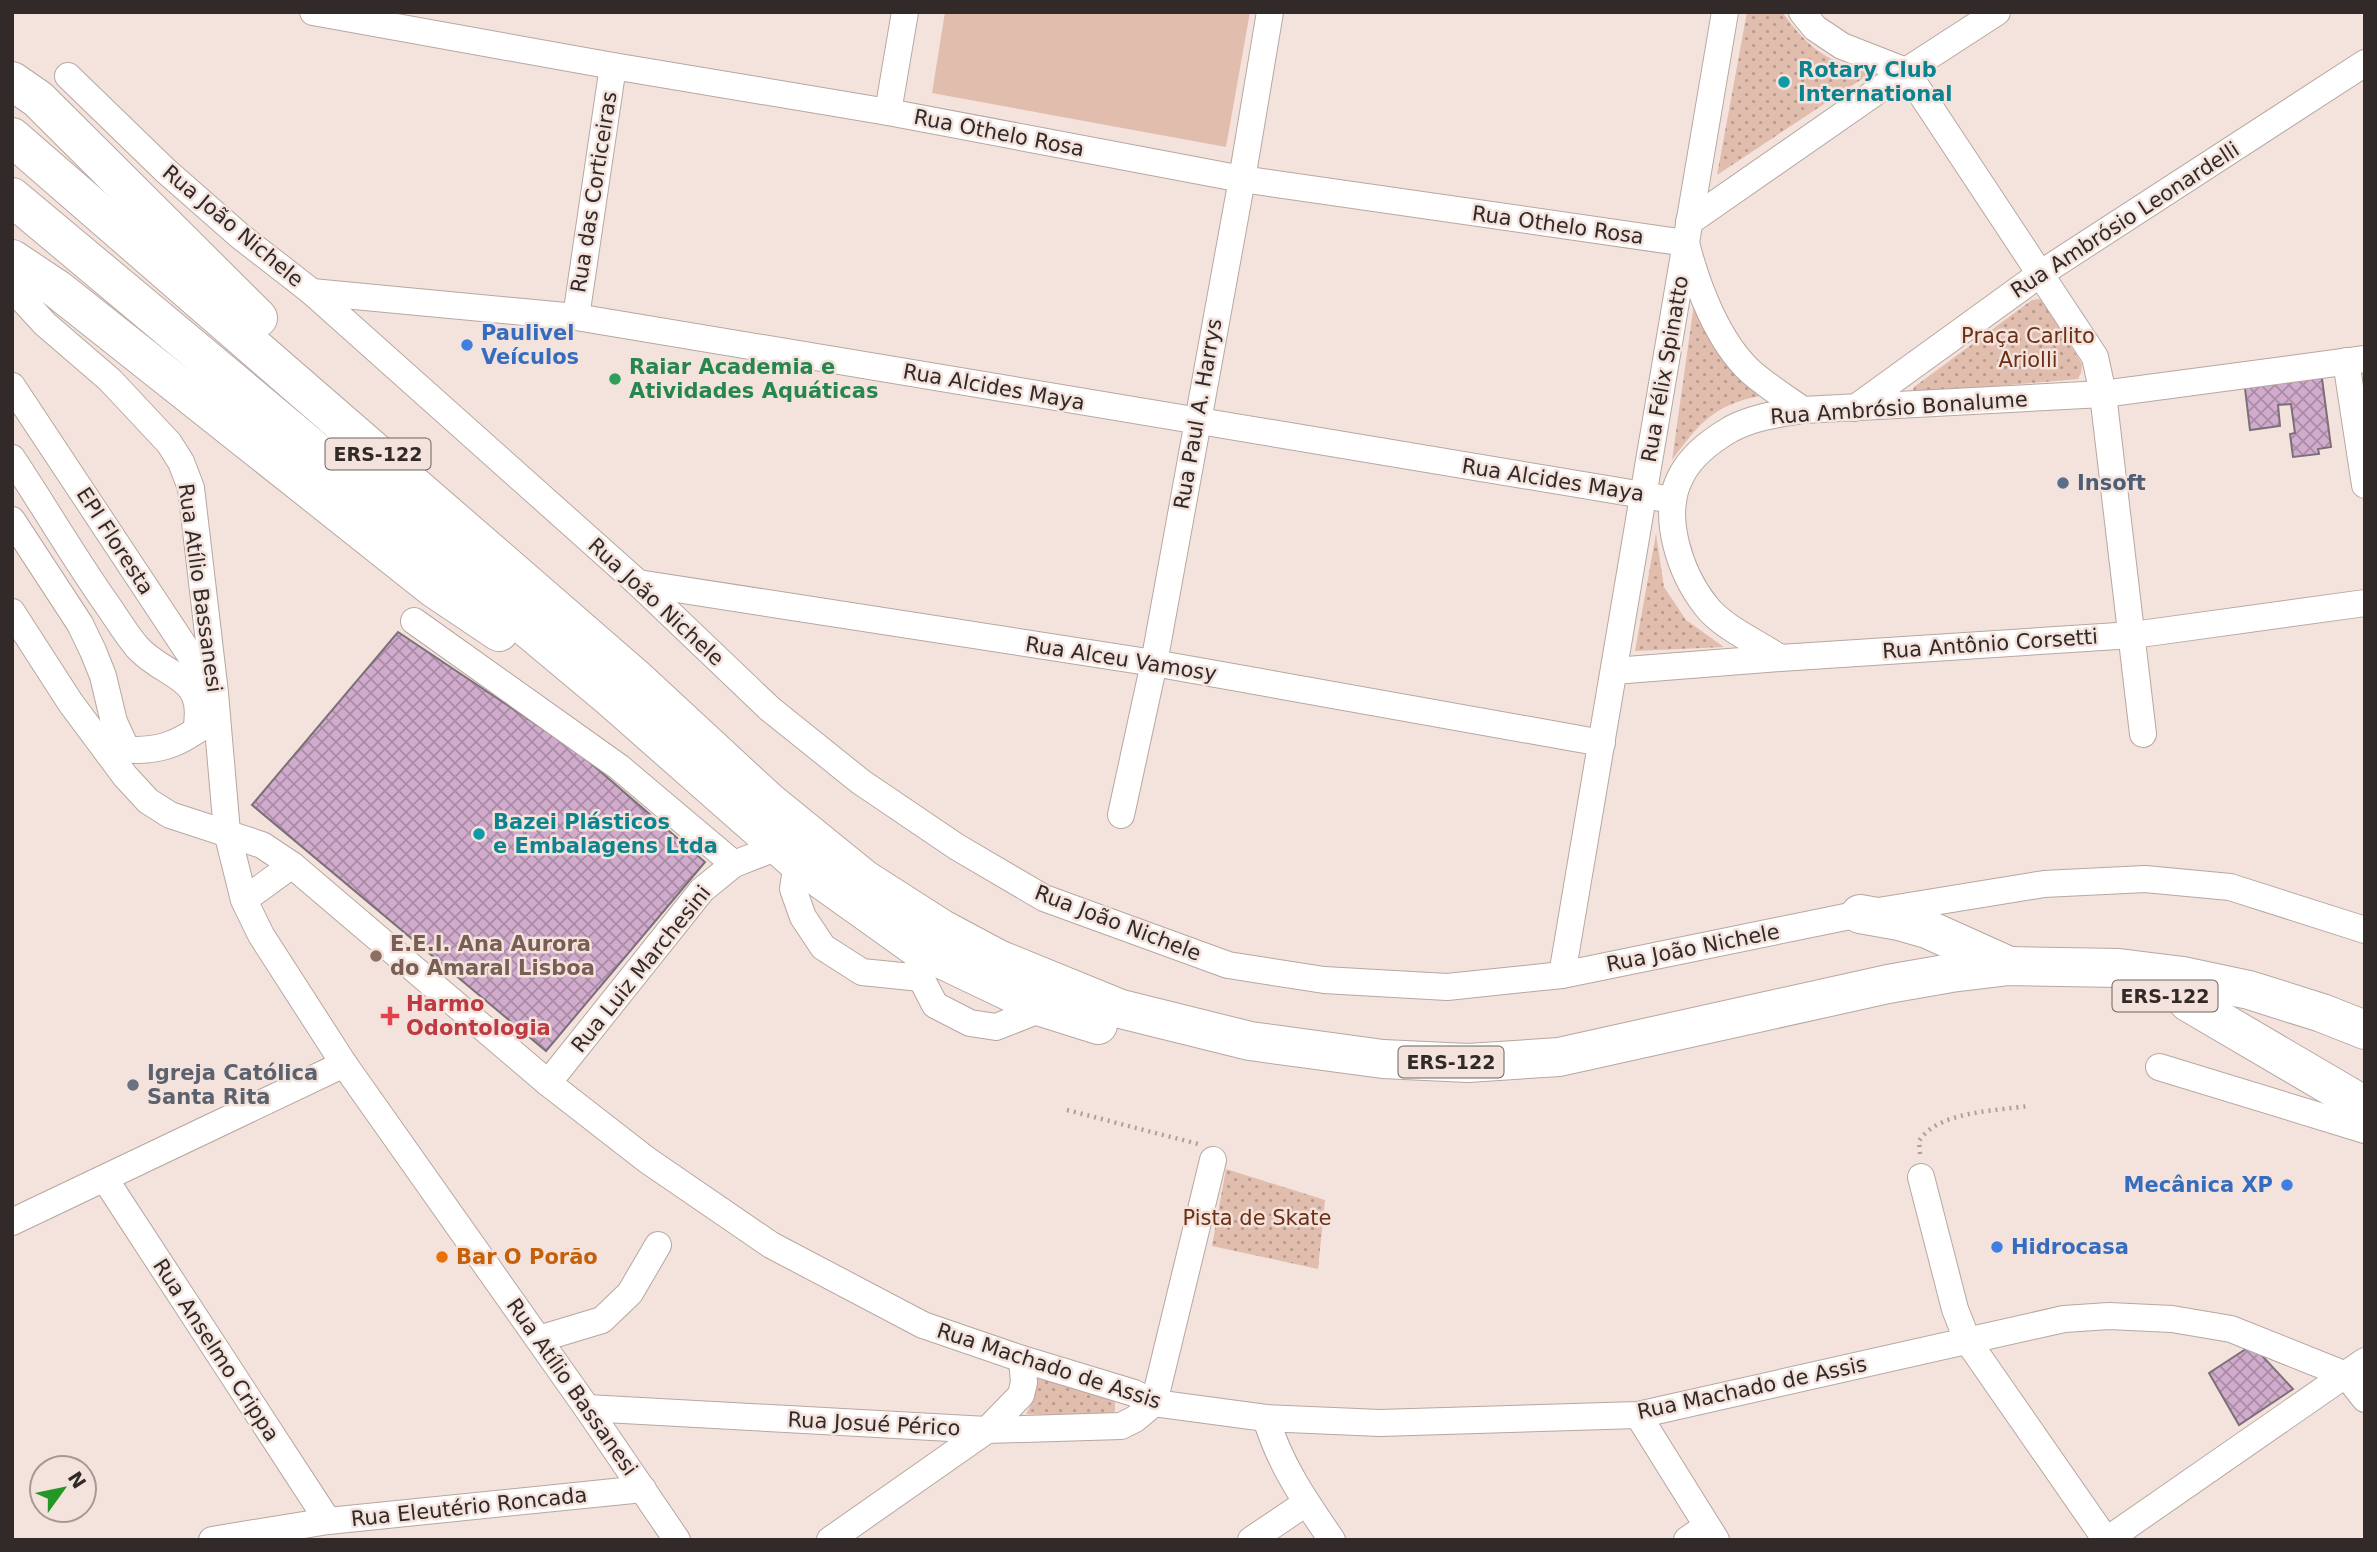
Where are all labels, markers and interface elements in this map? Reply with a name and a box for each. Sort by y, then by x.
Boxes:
place label: Rotary Club International [1798,58,1953,106]
marker: Rotary Club International [1776,74,1792,90]
street label: Rua das Corticeiras [566,90,622,294]
street label: Rua Othelo Rosa [912,105,1086,161]
street label: Rua Ambrósio Leonardelli [2006,137,2244,303]
street label: Rua João Nichele [158,160,308,292]
street label: Rua Othelo Rosa [1471,201,1645,249]
street label: Rua Félix Spinatto [1637,274,1693,464]
street label: Rua Paul A. Harrys [1169,317,1227,511]
place label: Paulivel Veículos [481,321,579,369]
park label: Praça Carlito Ariolli [1961,324,2095,372]
marker: Paulivel Veículos [459,337,475,353]
place label: Raiar Academia e Atividades Aquáticas [629,355,878,403]
street label: Rua Alcides Maya [901,359,1087,415]
marker: Raiar Academia e Atividades Aquáticas [607,371,623,387]
street label: Rua Ambrósio Bonalume [1770,387,2028,429]
road number: ERS-122 [326,438,430,470]
street label: Rua Alcides Maya [1460,454,1646,506]
place label: Insoft [2077,471,2146,495]
marker: Insoft [2055,475,2071,491]
street label: Rua Atílio Bassanesi [173,482,227,694]
street label: EPI Floresta [72,483,158,599]
street label: Rua João Nichele [583,533,729,671]
street label: Rua Antônio Corsetti [1881,624,2099,664]
street label: Rua Alceu Vamosy [1024,632,1218,686]
place label: Bazei Plásticos e Embalagens Ltda [493,810,718,858]
marker: Bazei Plásticos e Embalagens Ltda [471,826,487,842]
street label: Rua João Nichele [1032,880,1204,966]
street label: Rua Luiz Marchesini [566,881,716,1057]
street label: Rua João Nichele [1604,919,1782,977]
place label: E.E.I. Ana Aurora do Amaral Lisboa [390,932,595,980]
marker: E.E.I. Ana Aurora do Amaral Lisboa [368,948,384,964]
road number: ERS-122 [2112,980,2218,1012]
place label: Harmo Odontologia [406,992,551,1040]
marker: Harmo Odontologia [380,1006,400,1026]
road number: ERS-122 [1398,1046,1504,1078]
place label: Igreja Católica Santa Rita [147,1061,318,1109]
marker: Igreja Católica Santa Rita [125,1077,141,1093]
place label: Mecânica XP [2124,1173,2273,1197]
marker: Mecânica XP [2279,1177,2295,1193]
park label: Pista de Skate [1183,1206,1331,1230]
place label: Hidrocasa [2011,1235,2129,1259]
marker: Hidrocasa [1989,1239,2005,1255]
place label: Bar O Porão [456,1245,598,1269]
marker: Bar O Porão [434,1249,450,1265]
street label: Rua Anselmo Crippa [148,1254,284,1446]
street label: Rua Atílio Bassanesi [502,1294,642,1480]
street label: Rua Machado de Assis [934,1318,1164,1414]
street label: Rua Machado de Assis [1635,1352,1869,1424]
street label: Rua Josué Périco [787,1407,961,1441]
north arrow [28,1454,98,1524]
text: N [64,1467,91,1492]
street label: Rua Eleutério Roncada [350,1483,588,1531]

